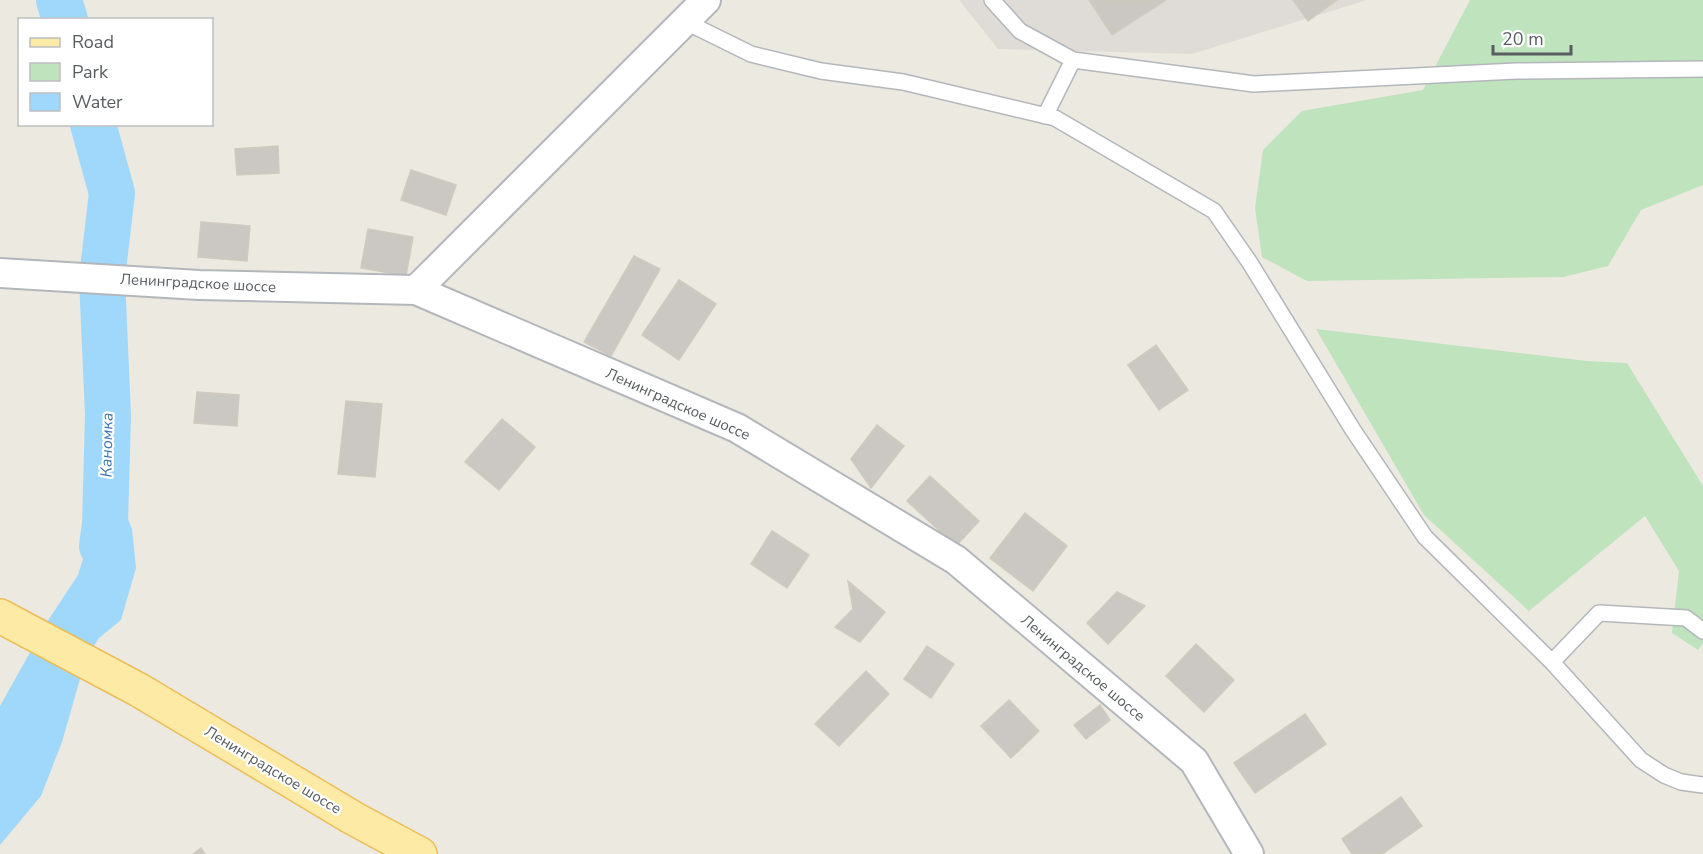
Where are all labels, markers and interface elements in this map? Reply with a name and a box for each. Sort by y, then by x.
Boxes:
legend [18,18,213,126]
scale bar [1493,18,1571,56]
text: 20 m [1502,27,1544,51]
text: Road [72,30,114,54]
text: Park [72,60,109,84]
text: Water [72,90,123,114]
street label: Ленинградское шоссе [119,269,277,297]
street label: Ленинградское шоссе [603,363,753,445]
water label: Каномка [95,412,119,478]
street label: Ленинградское шоссе [1017,610,1149,726]
street label: Ленинградское шоссе [201,721,345,819]

